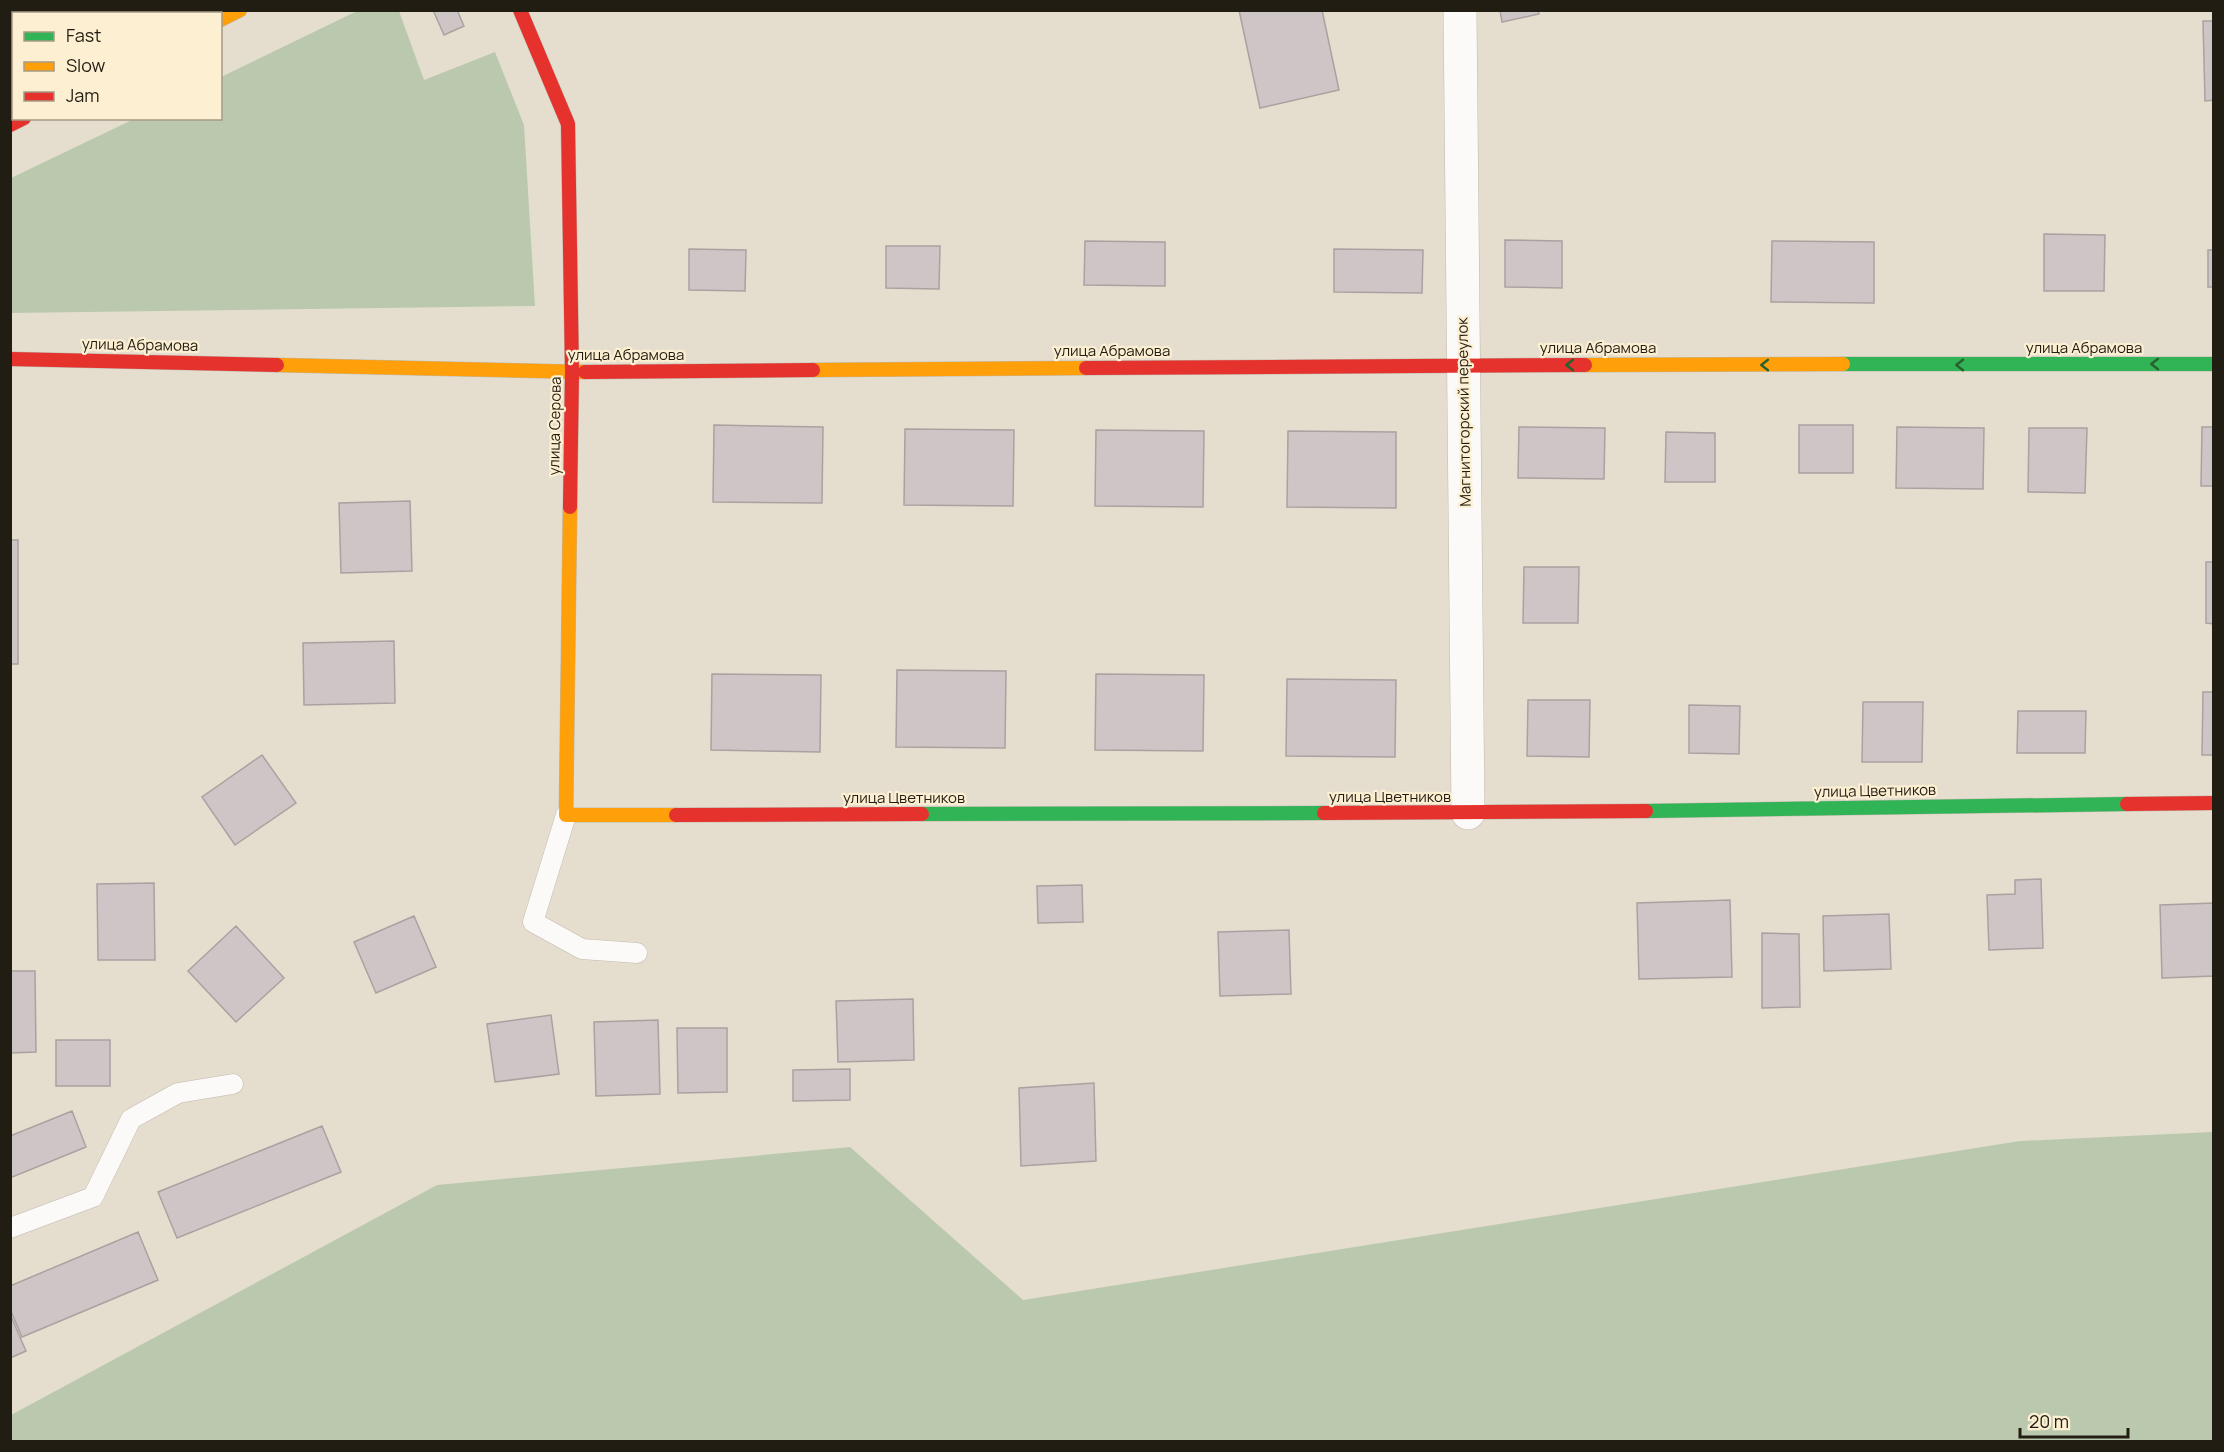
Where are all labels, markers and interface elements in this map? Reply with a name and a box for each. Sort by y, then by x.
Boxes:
legend [12,12,222,120]
text: Fast [66,23,101,47]
text: Slow [66,53,106,77]
text: Jam [66,83,100,107]
street label: Магнитогорский переулок [1451,317,1476,507]
street label: улица Абрамова [82,333,198,356]
street label: улица Абрамова [1540,337,1656,358]
street label: улица Абрамова [2026,337,2142,358]
street label: улица Абрамова [1054,340,1170,361]
street label: улица Абрамова [568,344,684,365]
one-way arrow [2151,358,2160,370]
one-way arrow [1566,359,1575,371]
one-way arrow [1761,359,1770,371]
one-way arrow [1956,359,1965,371]
street label: улица Серова [543,376,566,476]
street label: улица Цветников [1814,779,1936,802]
street label: улица Цветников [1329,786,1451,807]
street label: улица Цветников [843,787,965,808]
scale bar [2020,1401,2128,1439]
text: 20 m [2029,1409,2069,1433]

